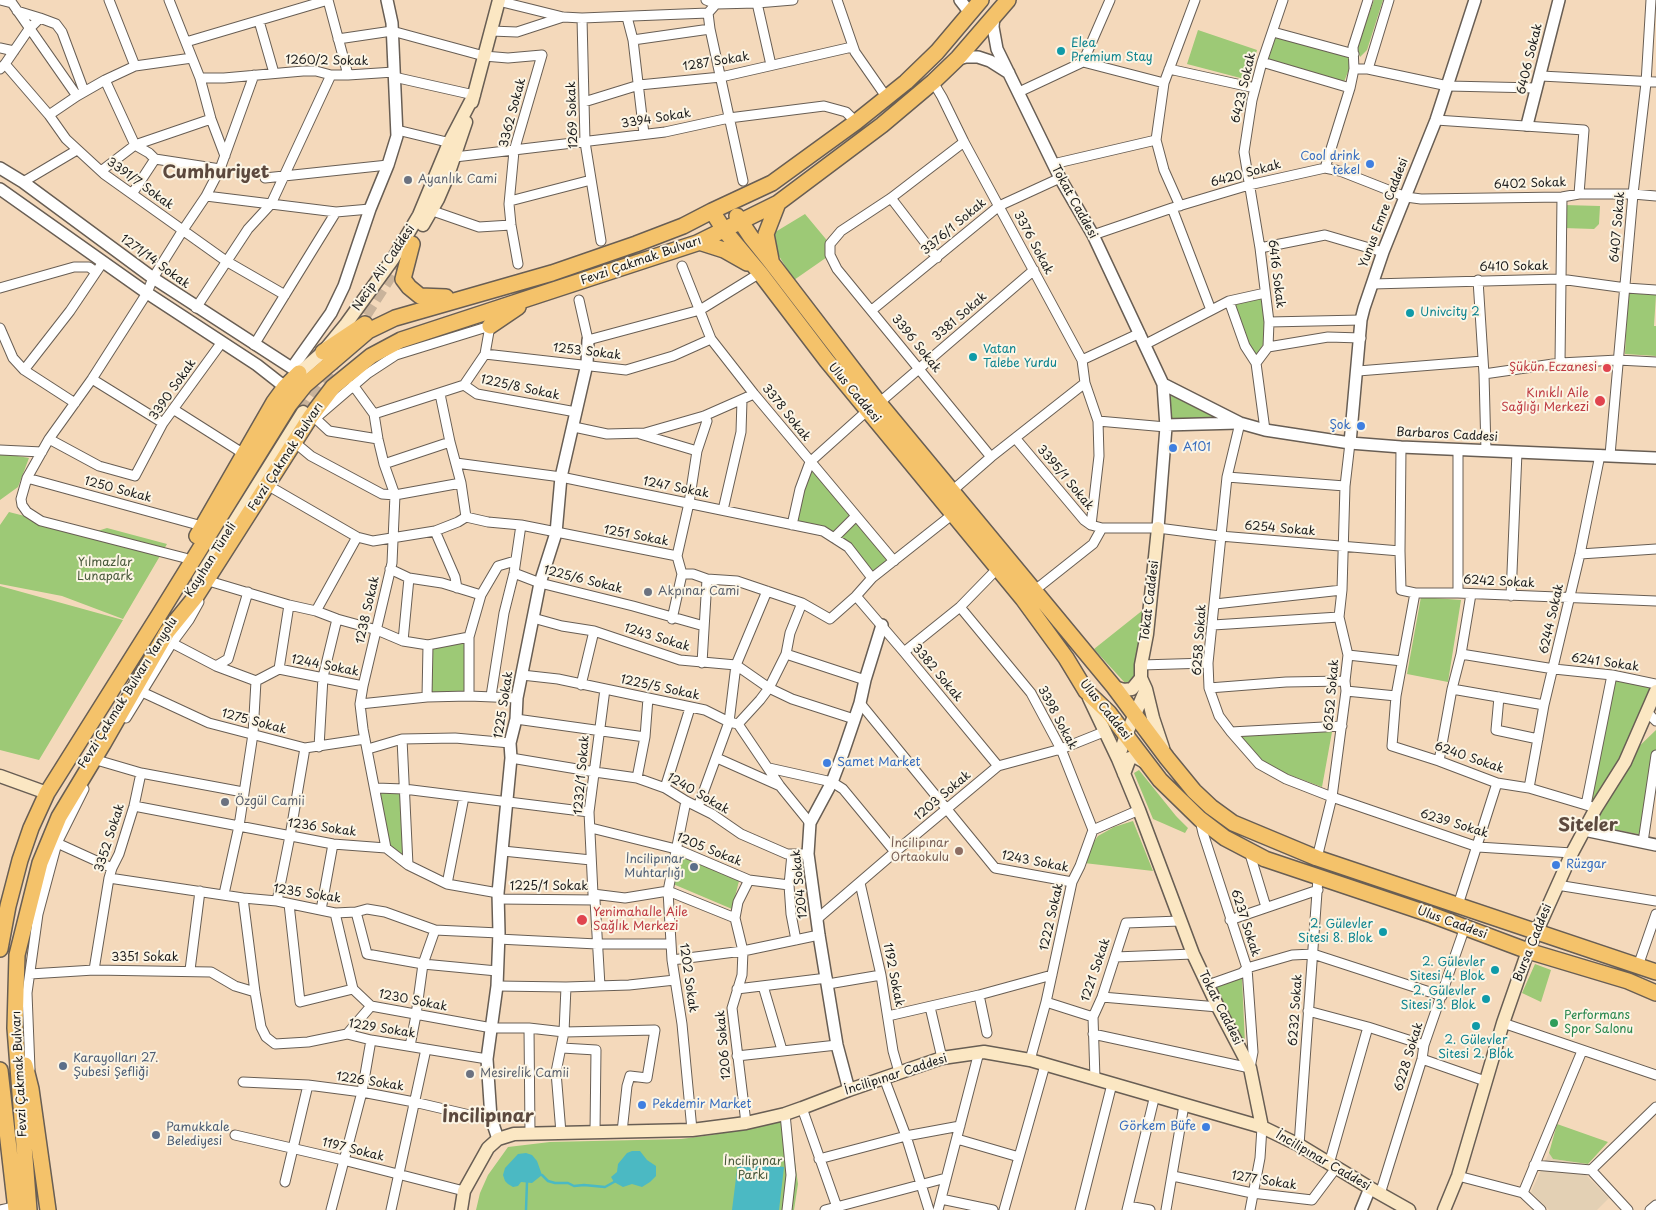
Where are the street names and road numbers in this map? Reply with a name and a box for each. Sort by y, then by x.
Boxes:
street label: 6406 Sokak [1514,22,1546,96]
street label: 1287 Sokak [682,50,750,74]
street label: 6423 Sokak [1229,51,1259,125]
street label: 1260/2 Sokak [285,53,369,69]
street label: 3362 Sokak [497,77,529,149]
street label: 1269 Sokak [565,81,581,149]
street label: 3394 Sokak [620,106,692,132]
street label: 3391/7 Sokak [104,155,176,213]
street label: Yunus Emre Caddesi [1356,156,1412,270]
street label: 6420 Sokak [1209,158,1283,190]
street label: Tokat Caddesi [1048,163,1100,241]
street label: 6402 Sokak [1494,176,1566,192]
street label: 6407 Sokak [1608,191,1628,263]
street label: 3376/1 Sokak [919,196,989,258]
street label: 3376 Sokak [1010,209,1056,277]
street label: Necip Ali Caddesi [350,222,418,314]
street label: 1271/14 Sokak [118,232,192,292]
street label: Fevzi Çakmak Bulvarı [579,234,703,288]
street label: 6416 Sokak [1265,239,1287,309]
street label: 6410 Sokak [1479,259,1549,275]
street label: 3381 Sokak [930,289,990,345]
street label: 3396 Sokak [888,312,944,376]
street label: 1253 Sokak [552,341,622,363]
street label: 3390 Sokak [147,357,199,423]
street label: Ulus Caddesi [825,360,883,426]
street label: 1225/8 Sokak [479,373,561,403]
street label: 3378 Sokak [759,382,813,444]
street label: Fevzi Çakmak Bulvarı [246,400,326,514]
street label: Barbaros Caddesi [1396,425,1498,445]
street label: 3395/1 Sokak [1034,442,1096,514]
street label: 1250 Sokak [83,474,153,506]
street label: 1247 Sokak [642,475,710,501]
street label: 6254 Sokak [1244,519,1316,539]
street label: Kayıhan Tüneli [182,520,240,600]
street label: 1251 Sokak [602,523,670,549]
street label: Tokat Caddesi [1138,560,1162,642]
street label: 1225/6 Sokak [542,563,624,597]
street label: 6242 Sokak [1463,573,1535,591]
street label: 1238 Sokak [353,575,383,645]
street label: 6244 Sokak [1537,582,1567,656]
street label: 6258 Sokak [1190,604,1210,676]
street label: Fevzi Çakmak Bulvarı Yanyolu [75,615,181,771]
street label: 1243 Sokak [622,621,692,655]
street label: 3382 Sokak [909,641,965,705]
street label: 6241 Sokak [1570,651,1640,675]
street label: 1244 Sokak [290,652,360,680]
street label: 6252 Sokak [1322,659,1342,731]
street label: 1225 Sokak [492,670,516,740]
street label: 1225/5 Sokak [619,673,701,703]
street label: Ulus Caddesi [1076,677,1134,743]
street label: 3398 Sokak [1034,684,1080,752]
street label: 1275 Sokak [220,706,288,738]
street label: 1232/1 Sokak [571,735,593,815]
street label: 6240 Sokak [1432,739,1506,777]
street label: 1203 Sokak [912,768,974,824]
street label: 1240 Sokak [664,770,732,818]
street label: 3352 Sokak [92,802,128,874]
street label: 6239 Sokak [1418,807,1490,841]
street label: 1236 Sokak [287,816,357,840]
street label: 1205 Sokak [674,830,744,870]
street label: 1243 Sokak [1000,848,1070,876]
street label: 1204 Sokak [789,849,811,919]
street label: 1225/1 Sokak [510,880,588,894]
street label: 1235 Sokak [272,882,342,906]
street label: 1222 Sokak [1037,882,1067,952]
street label: 6237 Sokak [1227,887,1263,959]
street label: Bursa Caddesi [1511,902,1555,984]
street label: Ulus Caddesi [1415,904,1489,942]
street label: 1221 Sokak [1078,936,1114,1004]
street label: 1202 Sokak [676,942,700,1014]
street label: 1192 Sokak [880,942,906,1008]
street label: 3351 Sokak [111,951,179,965]
street label: Tokat Caddesi [1195,968,1245,1048]
street label: 6232 Sokak [1286,974,1306,1046]
street label: 1230 Sokak [378,987,448,1015]
street label: Fevzi Çakmak Bulvarı [9,1010,31,1138]
street label: 1206 Sokak [714,1010,734,1080]
street label: 1229 Sokak [348,1017,416,1041]
street label: 6228 Sokak [1392,1021,1426,1093]
street label: İncilipınar Caddesi [843,1052,949,1098]
street label: 1226 Sokak [335,1070,405,1094]
street label: İncilipınar Caddesi [1273,1128,1373,1194]
street label: 1197 Sokak [320,1135,386,1165]
street label: 1277 Sokak [1230,1169,1298,1193]

